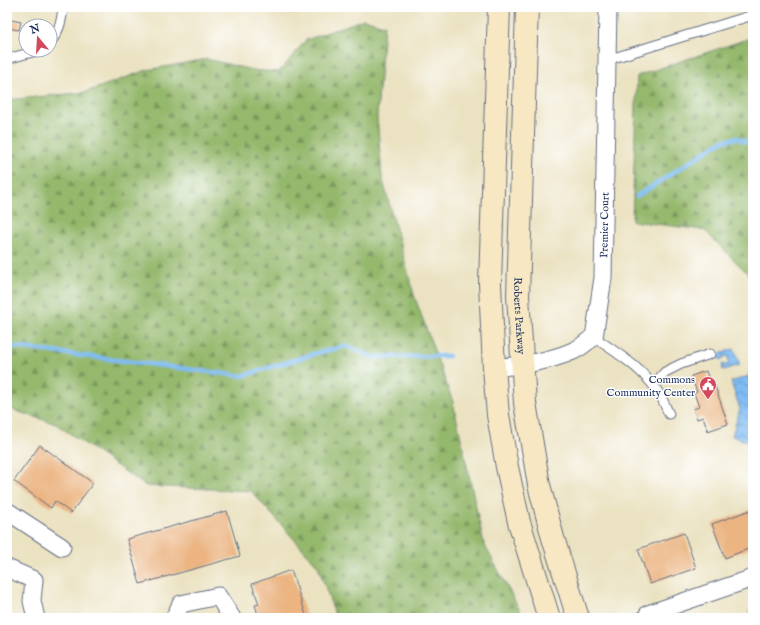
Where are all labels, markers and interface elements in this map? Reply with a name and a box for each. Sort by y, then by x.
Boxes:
north arrow [18,18,58,58]
text: N [28,21,42,38]
street label: Premier Court [597,192,613,258]
street label: Roberts Parkway [510,277,528,356]
place label: Commons Community Center [607,373,695,400]
public building icon: Commons Community Center [698,375,718,400]

